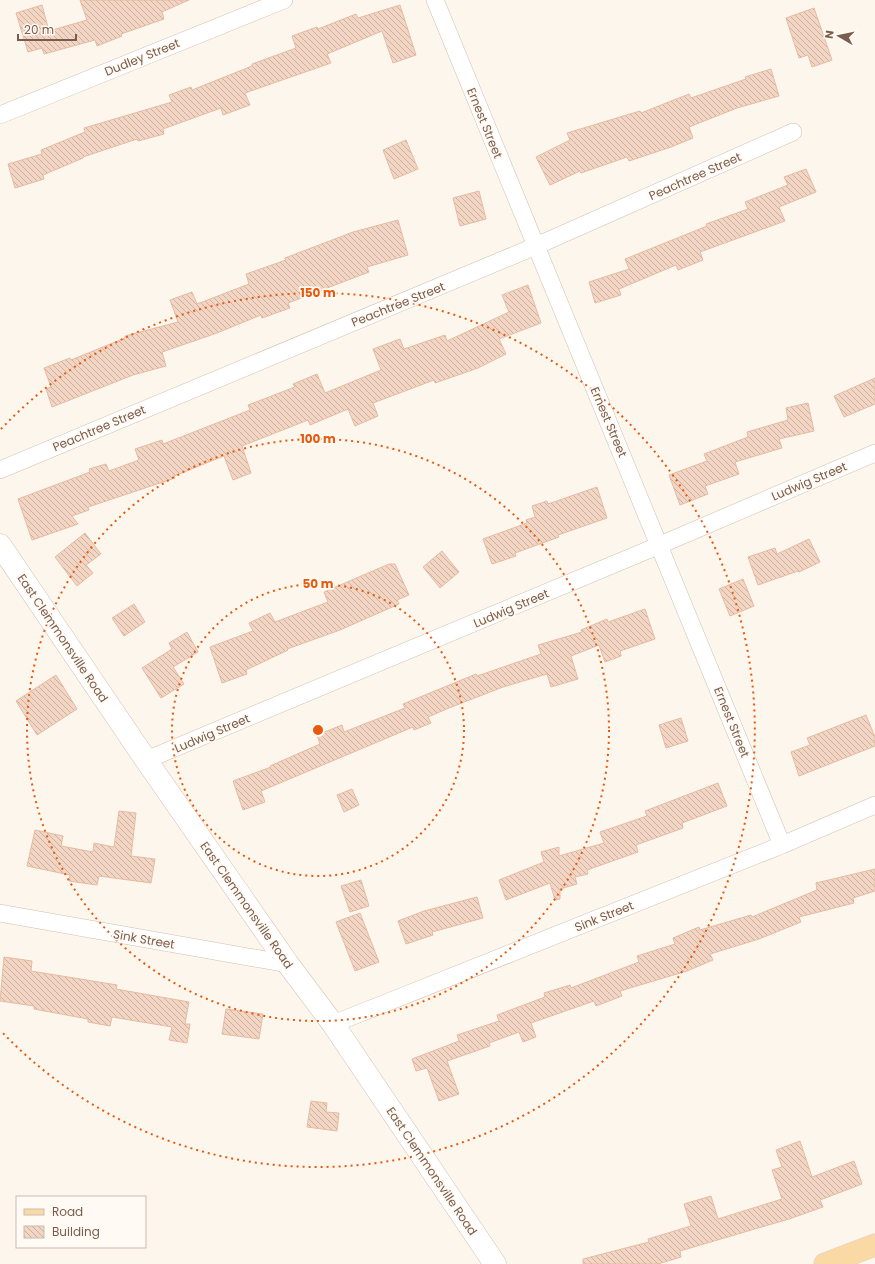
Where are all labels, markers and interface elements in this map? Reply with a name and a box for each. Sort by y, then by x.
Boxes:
scale bar [18,16,76,42]
north arrow [819,16,859,56]
text: 20 m [24,21,54,38]
text: N [821,29,838,40]
street label: Dudley Street [102,34,182,80]
street label: Ernest Street [463,85,507,161]
street label: Peachtree Street [646,148,744,204]
street label: Peachtree Street [349,277,447,331]
text: 150 m [300,284,336,301]
street label: Ernest Street [587,384,631,460]
street label: Peachtree Street [50,401,148,455]
text: 100 m [300,430,336,447]
street label: Ludwig Street [769,458,849,504]
street label: East Clemmonsville Road [14,570,112,706]
text: 50 m [303,575,334,592]
street label: Ludwig Street [471,585,551,631]
street label: Ernest Street [710,684,754,760]
street label: Ludwig Street [172,710,252,756]
centre of rings [311,723,325,737]
street label: East Clemmonsville Road [197,838,297,972]
street label: Sink Street [572,896,636,936]
street label: Sink Street [112,925,176,953]
street label: East Clemmonsville Road [383,1103,481,1239]
legend [16,1196,146,1248]
text: Road [52,1203,83,1220]
text: Building [52,1223,100,1240]

